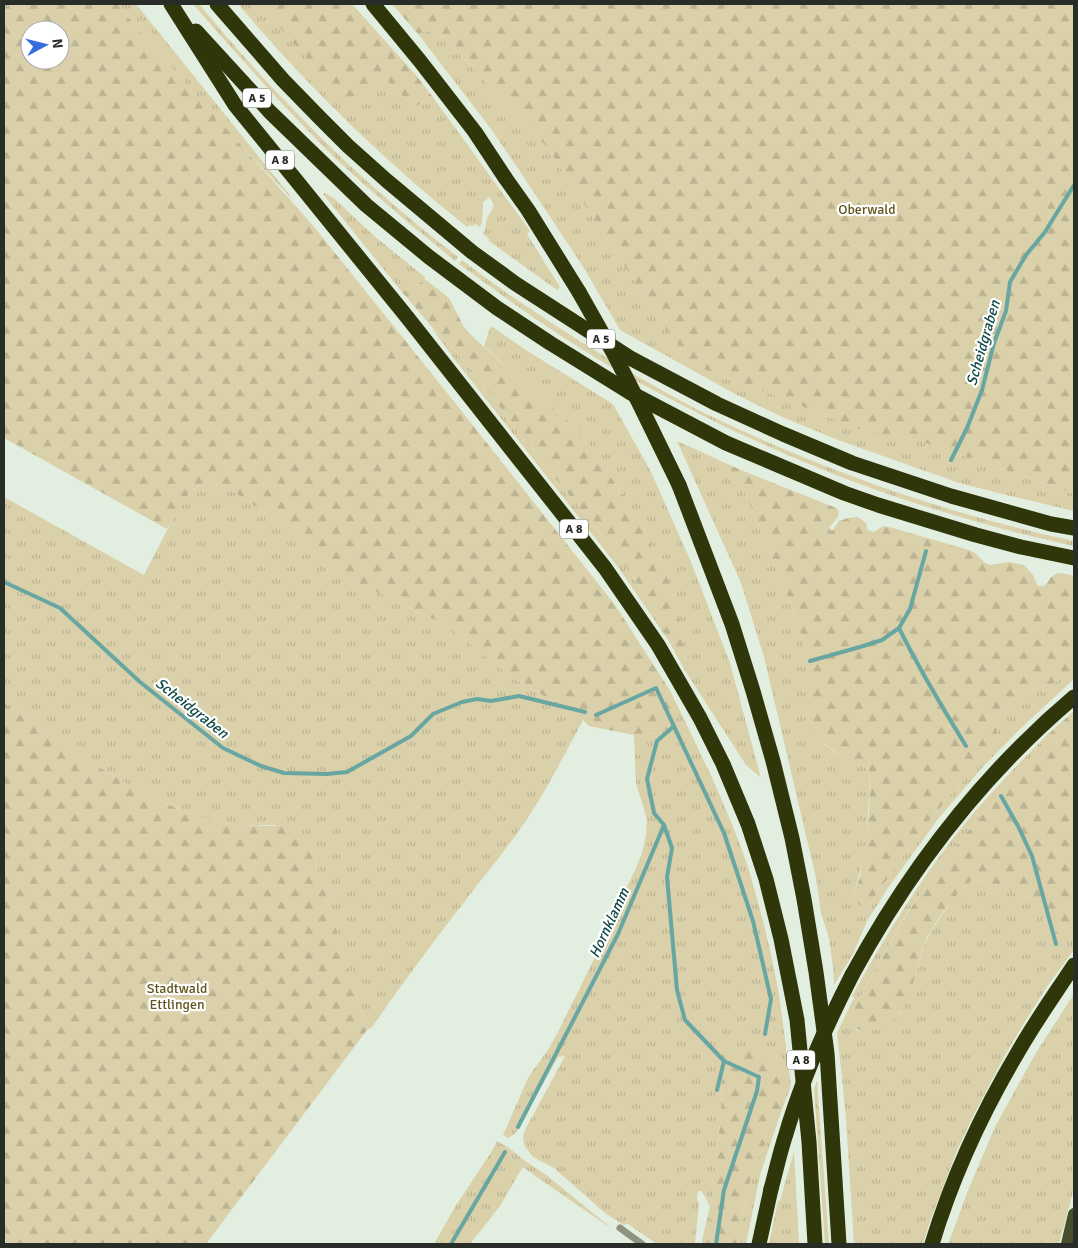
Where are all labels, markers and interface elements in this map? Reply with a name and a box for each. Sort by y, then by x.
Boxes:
north arrow [20,20,70,70]
text: N [48,38,66,49]
road number: A 5 [243,89,271,108]
road number: A 8 [266,150,294,170]
park label: Oberwald [838,201,896,218]
water label: Scheidgraben [962,298,1004,388]
road number: A 5 [587,329,615,348]
road number: A 8 [560,520,588,538]
water label: Scheidgraben [152,674,233,743]
water label: Hornklamm [585,884,633,961]
park label: Stadtwald Ettlingen [147,980,207,1013]
road number: A 8 [787,1050,815,1070]

